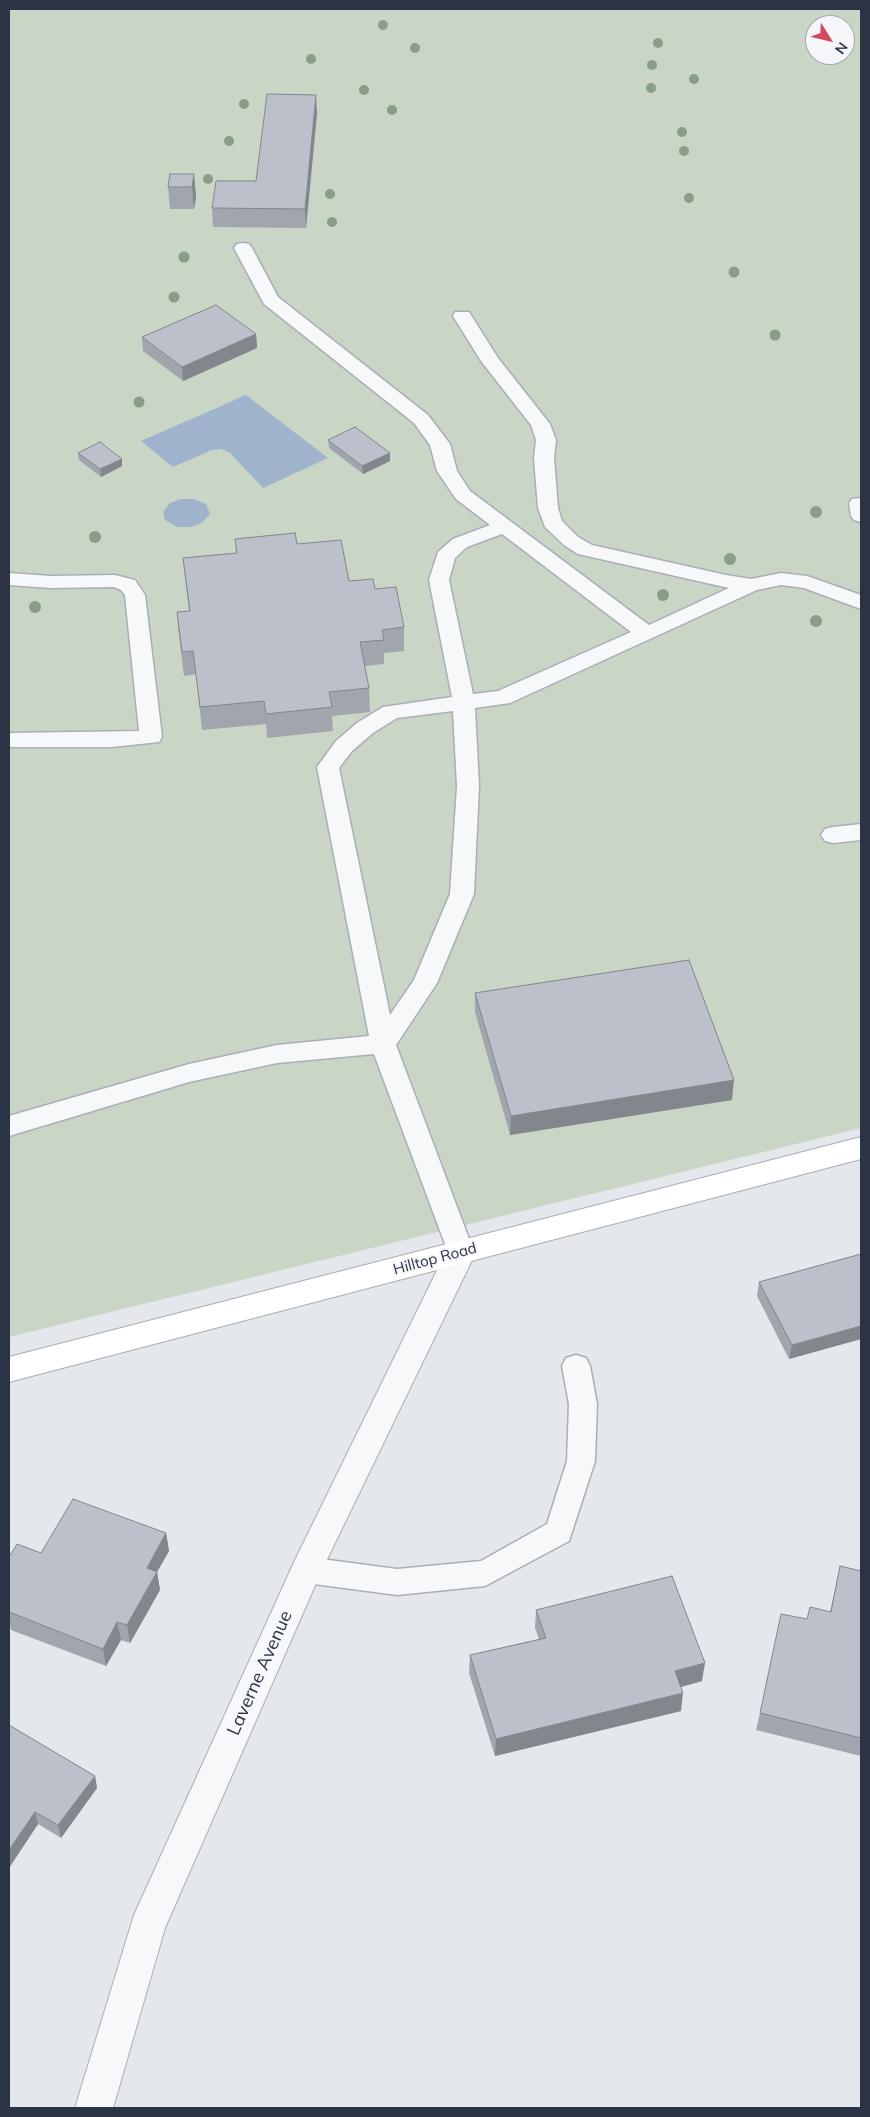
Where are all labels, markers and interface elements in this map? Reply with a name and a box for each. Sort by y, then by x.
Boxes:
north arrow [805,15,855,65]
text: N [831,39,852,58]
street label: Hilltop Road [391,1239,479,1279]
street label: Laverne Avenue [223,1607,297,1739]

